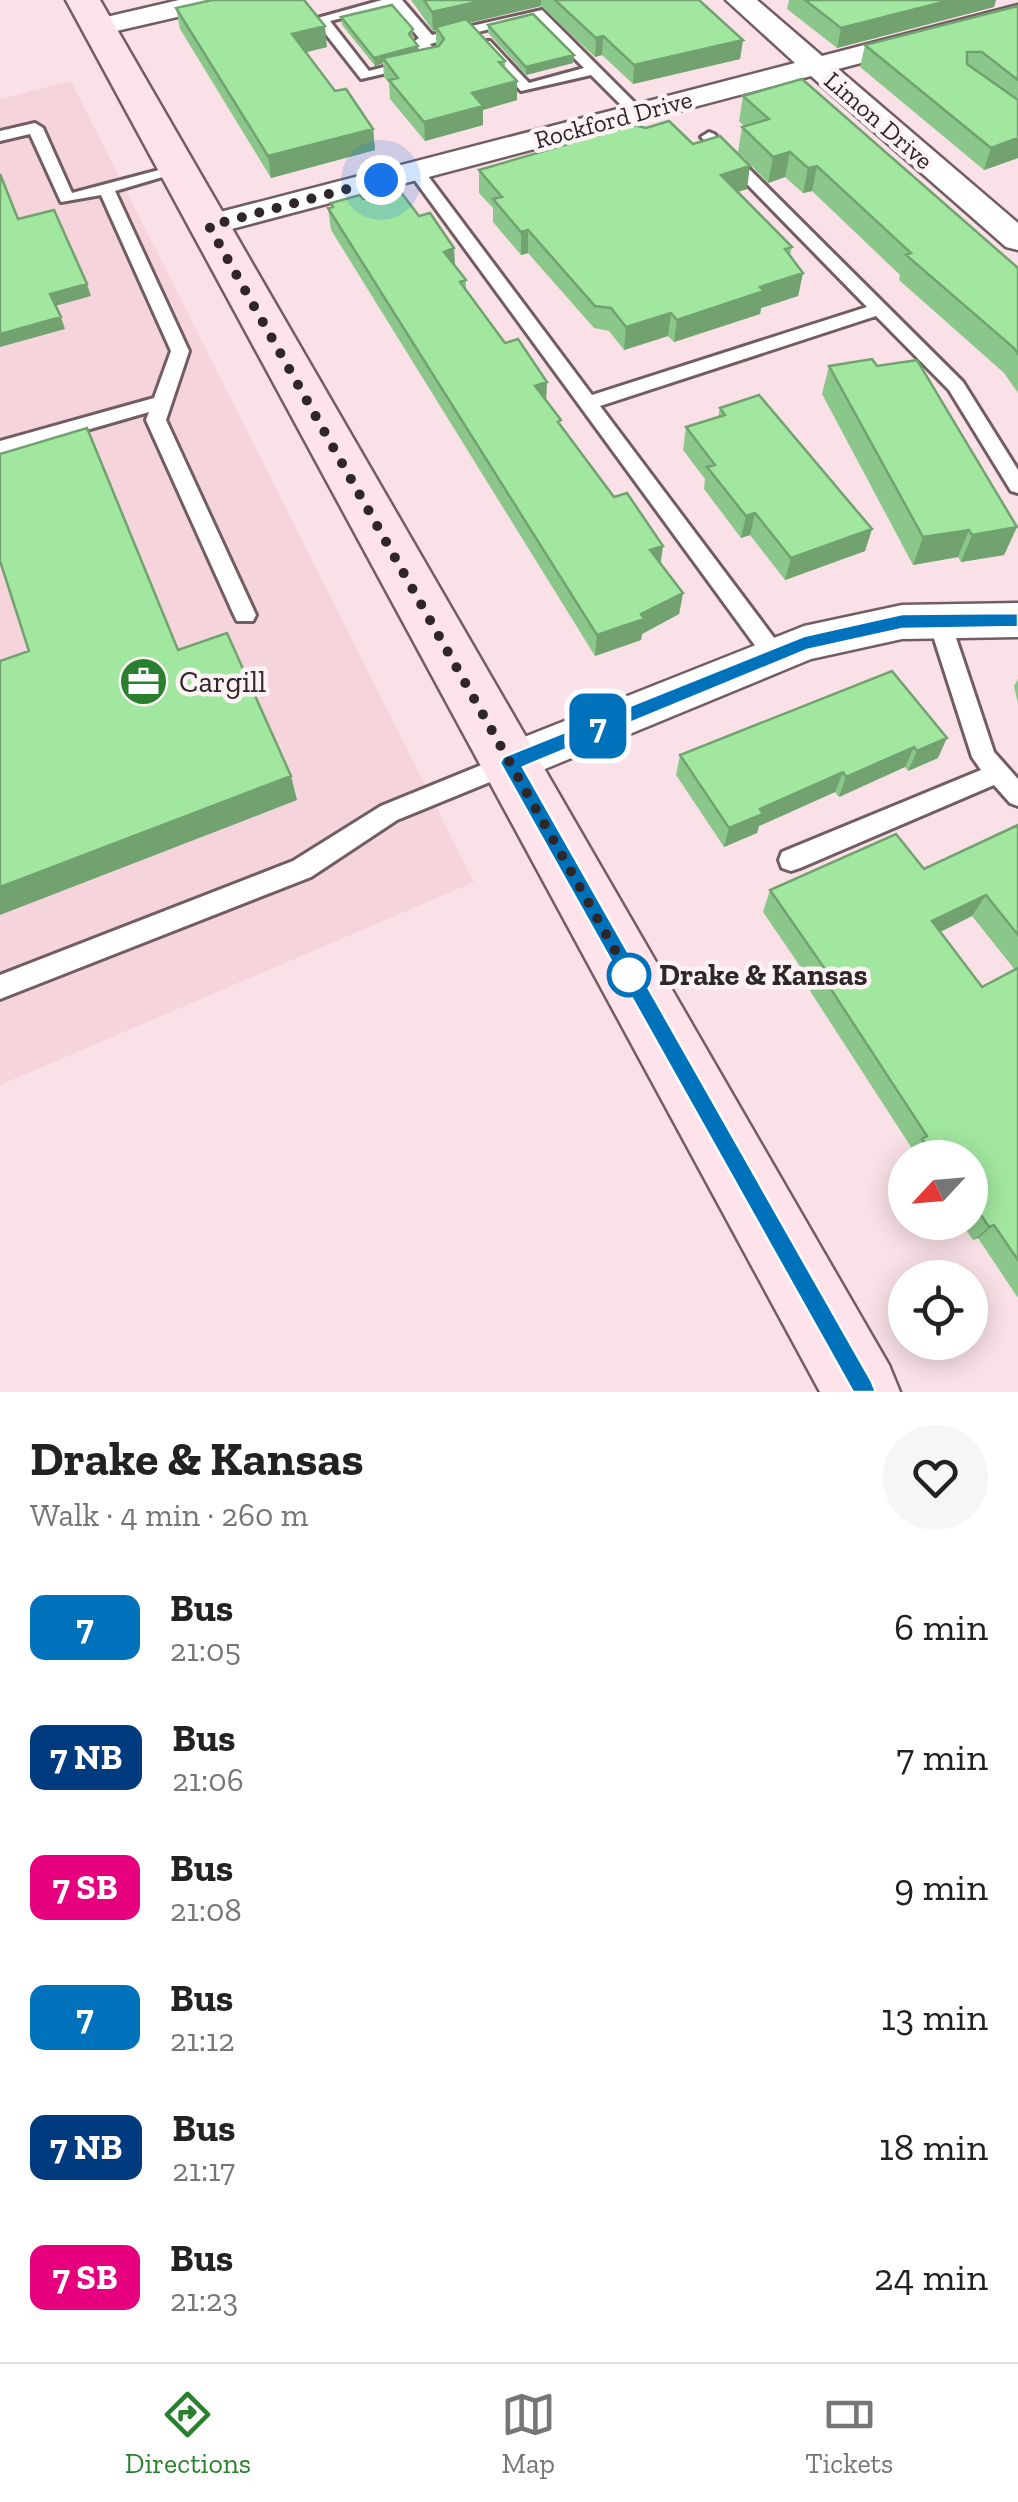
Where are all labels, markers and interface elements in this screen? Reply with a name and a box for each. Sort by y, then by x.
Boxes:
street label: Limon Drive [819,65,939,175]
street label: Rockford Drive [531,84,695,154]
your location [356,155,406,205]
office icon: Cargill [118,656,170,708]
place label: Cargill [179,664,266,700]
line badge: 7 [566,694,630,758]
text: 7 [589,705,607,747]
marker: Drake & Kansas [608,954,650,996]
place label: Drake & Kansas [659,957,868,993]
north arrow [888,1140,988,1240]
map controls [888,1140,988,1360]
button: locate [888,1260,988,1360]
button: heart [883,1425,988,1530]
text: Drake & Kansas [30,1430,364,1487]
text: Walk · 4 min · 260 m [30,1496,308,1534]
text: Bus [170,1585,233,1631]
text: 6 min [894,1604,988,1650]
text: 7 [76,1606,94,1648]
text: 21:05 [170,1631,241,1669]
text: Bus [172,1715,236,1761]
text: 7 min [896,1734,988,1780]
text: 7 NB [50,1736,122,1778]
text: 21:06 [172,1761,244,1799]
text: Bus [170,1845,233,1891]
text: 9 min [894,1864,988,1910]
text: 7 SB [52,1866,118,1908]
text: 21:08 [170,1891,242,1929]
text: Bus [170,1975,233,2021]
text: 13 min [881,1994,988,2040]
text: 7 [76,1996,94,2038]
text: 21:12 [170,2021,235,2059]
text: Bus [172,2105,236,2151]
text: 18 min [879,2124,988,2170]
text: 7 NB [50,2126,122,2168]
text: 21:17 [172,2151,235,2189]
text: Bus [170,2235,233,2281]
text: 24 min [874,2254,988,2300]
text: 7 SB [52,2256,118,2298]
text: 21:23 [170,2281,238,2319]
tab: Directions [125,2387,251,2480]
tab: Map [501,2387,556,2480]
tab: Tickets [805,2387,893,2480]

